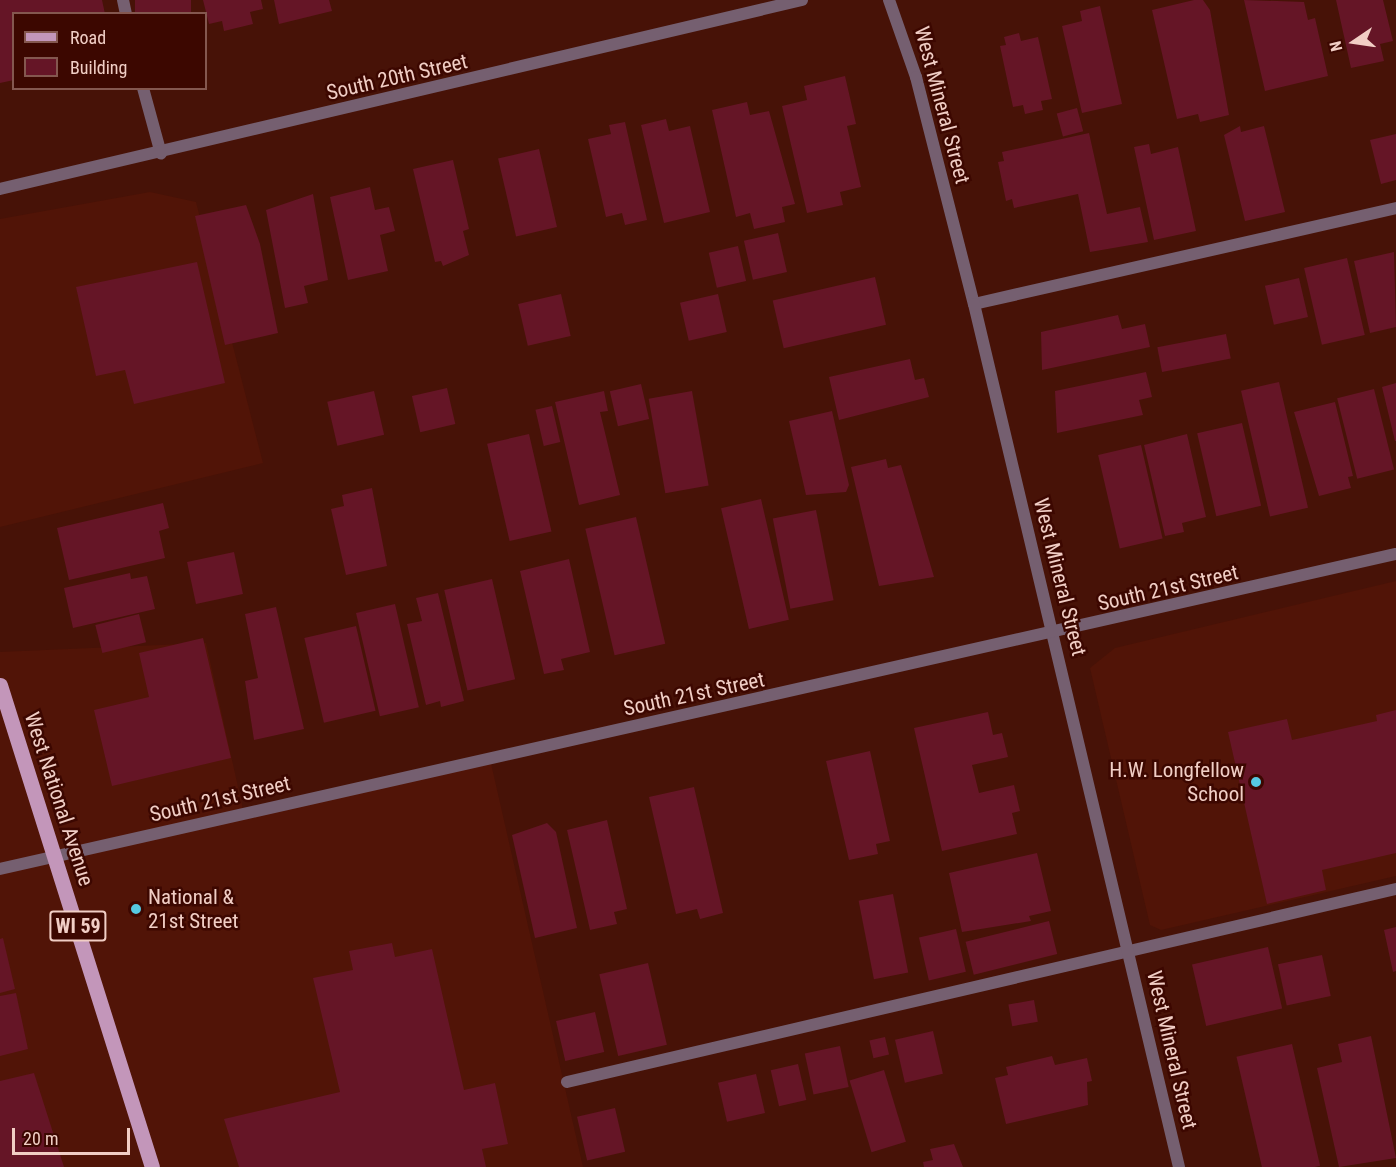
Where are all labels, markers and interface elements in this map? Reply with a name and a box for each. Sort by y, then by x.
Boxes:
legend [12,12,207,90]
north arrow [1324,12,1384,72]
street label: West Mineral Street [909,24,975,186]
text: Road [70,27,106,48]
text: N [1326,39,1346,53]
street label: South 20th Street [324,49,470,105]
text: Building [70,57,127,78]
street label: West Mineral Street [1028,495,1092,659]
street label: South 21st Street [1095,560,1241,616]
street label: South 21st Street [621,667,767,721]
street label: West National Avenue [19,709,99,889]
place label: H.W. Longfellow School [1109,757,1244,807]
street label: South 21st Street [147,771,293,827]
marker: H.W. Longfellow School [1249,775,1263,789]
place label: National & 21st Street [148,884,239,934]
marker: National & 21st Street [129,902,143,916]
road number: WI 59 [48,909,108,943]
street label: West Mineral Street [1142,968,1202,1132]
scale bar [15,1116,134,1154]
text: 20 m [23,1128,58,1149]

